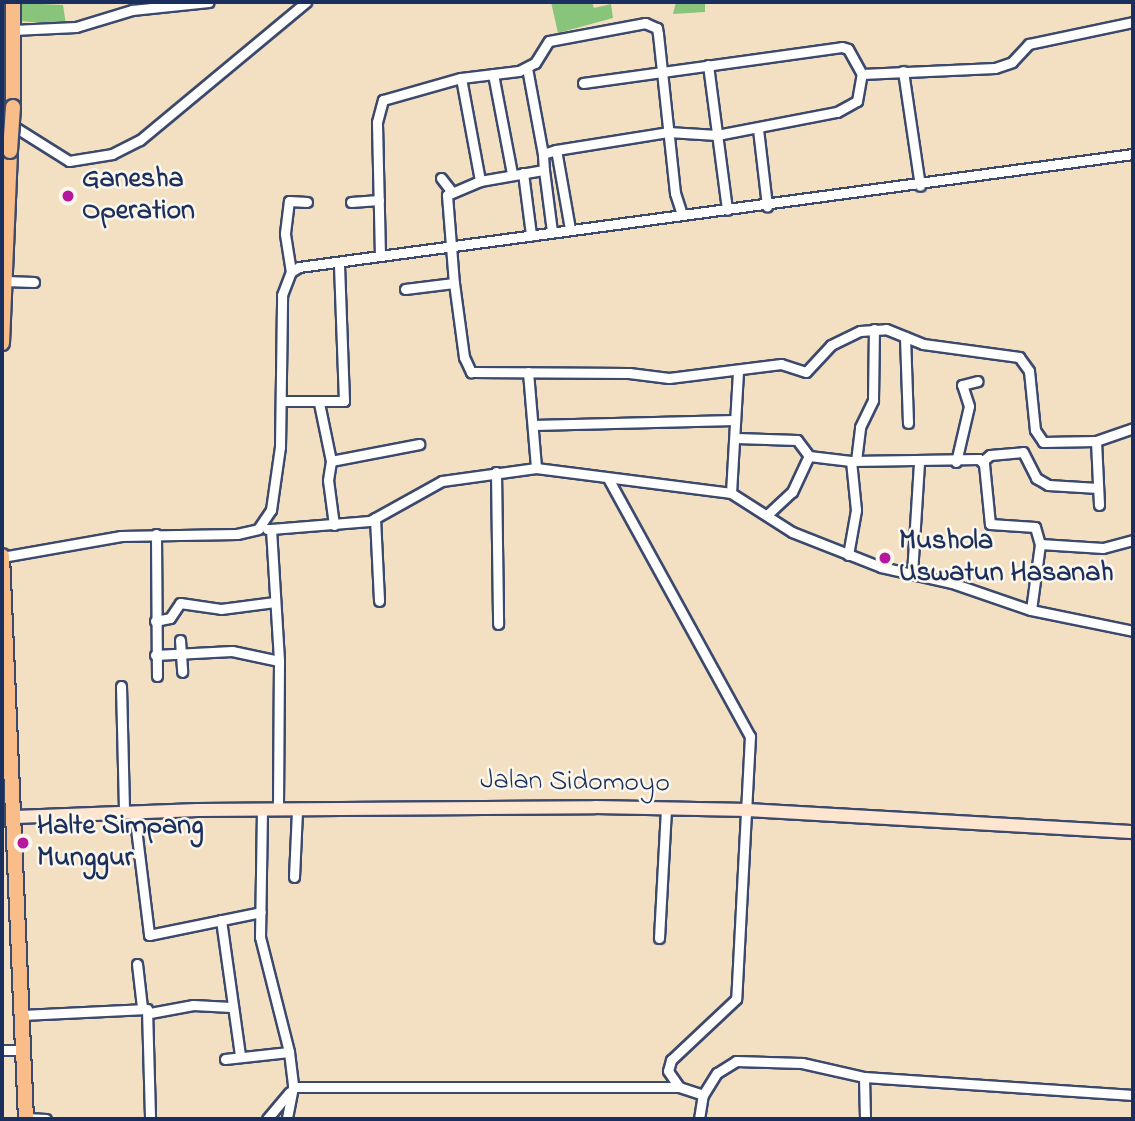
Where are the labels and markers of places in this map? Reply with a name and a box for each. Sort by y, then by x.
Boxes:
place label: Ganesha Operation [82,163,195,229]
marker: Ganesha Operation [60,188,76,204]
place label: Mushola Uswatun Hasanah [899,525,1114,591]
marker: Mushola Uswatun Hasanah [877,550,893,566]
place label: Halte Simpang Munggur [37,810,204,876]
marker: Halte Simpang Munggur [15,835,31,851]

